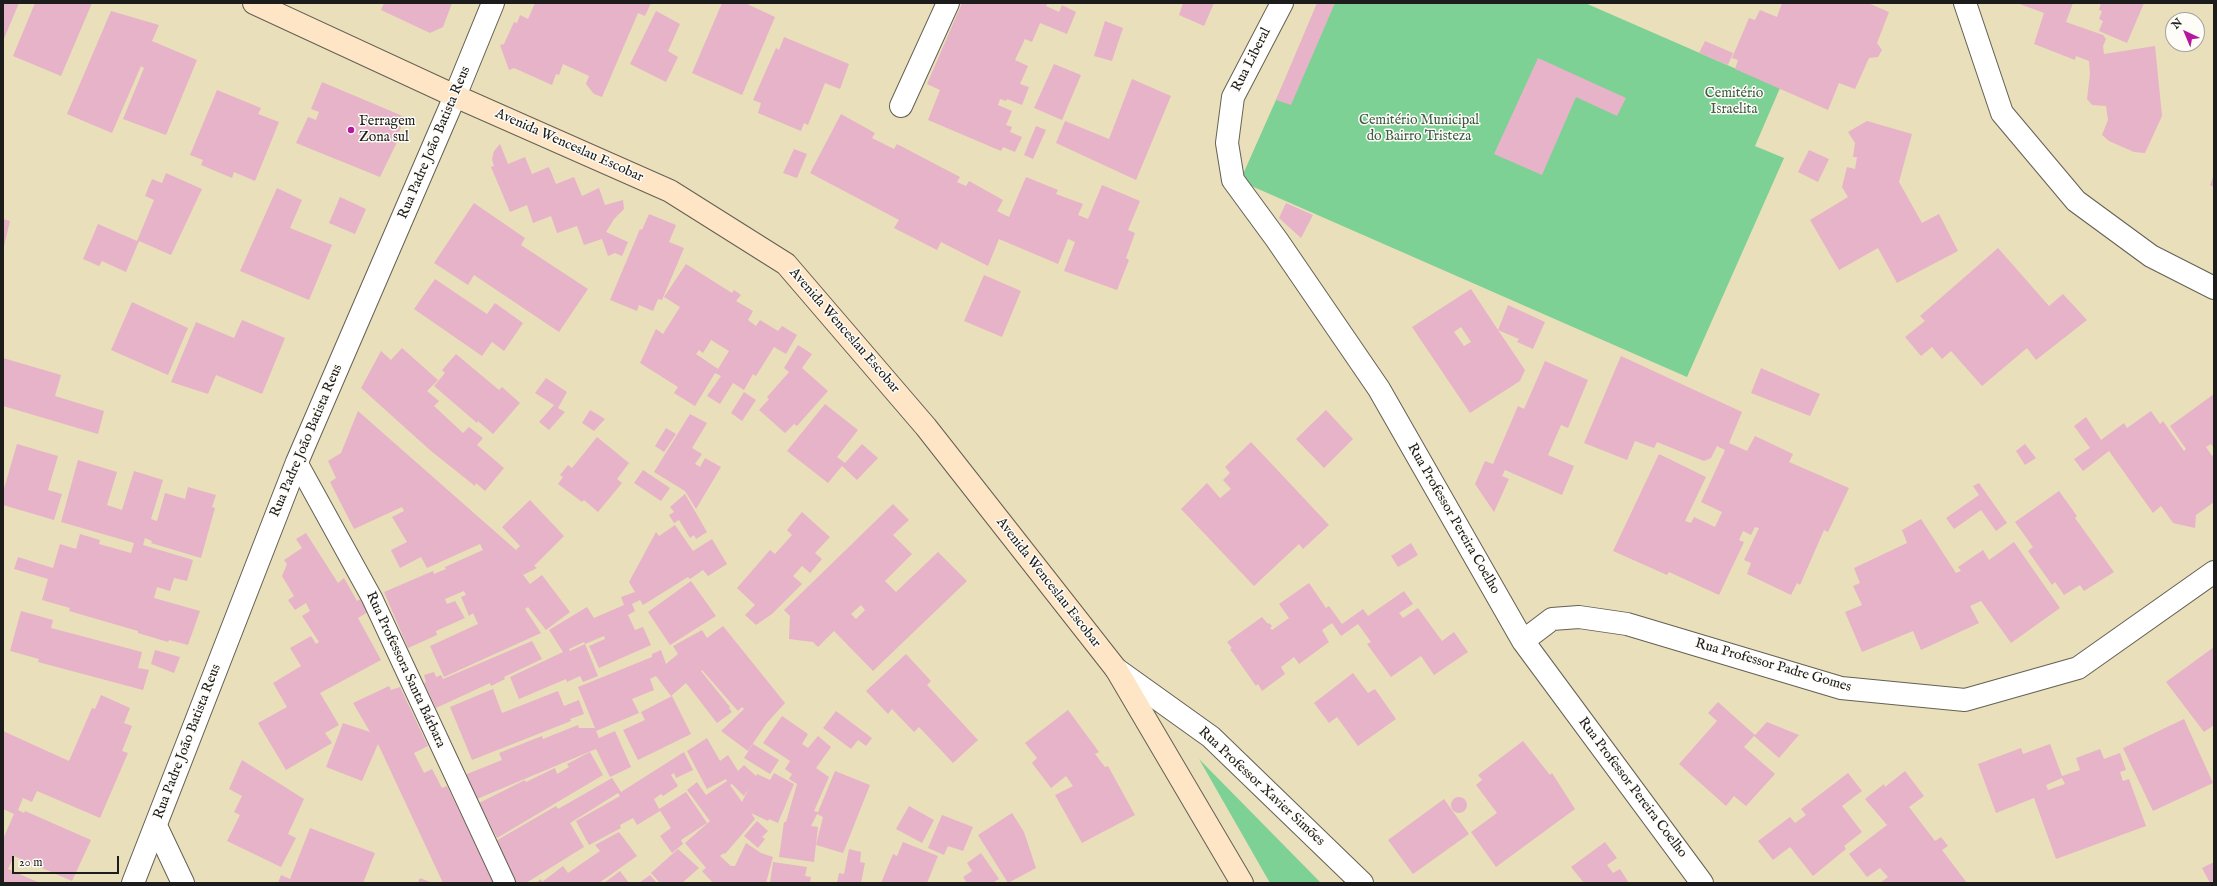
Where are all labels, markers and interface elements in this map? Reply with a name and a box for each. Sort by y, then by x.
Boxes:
north arrow [2165,12,2205,52]
text: N [2169,16,2186,32]
street label: Rua Liberal [1229,25,1275,95]
street label: Rua Padre João Batista Reus [395,64,475,222]
park label: Cemitério Israelita [1705,86,1763,118]
street label: Avenida Wenceslau Escobar [492,106,646,186]
park label: Cemitério Municipal do Bairro Tristeza [1359,113,1479,146]
place label: Ferragem Zona sul [359,114,415,146]
marker: Ferragem Zona sul [346,125,356,135]
street label: Avenida Wenceslau Escobar [785,265,903,397]
street label: Rua Padre João Batista Reus [267,362,347,520]
street label: Rua Professor Pereira Coelho [1403,441,1503,597]
street label: Avenida Wenceslau Escobar [992,515,1104,651]
street label: Rua Professora Santa Bárbara [361,589,449,751]
street label: Rua Professor Padre Gomes [1693,636,1853,696]
street label: Rua Padre João Batista Reus [151,662,225,822]
street label: Rua Professor Pereira Coelho [1574,715,1690,861]
street label: Rua Professor Xavier Simões [1194,724,1328,850]
scale bar [14,848,121,874]
text: 20 m [19,855,42,870]

